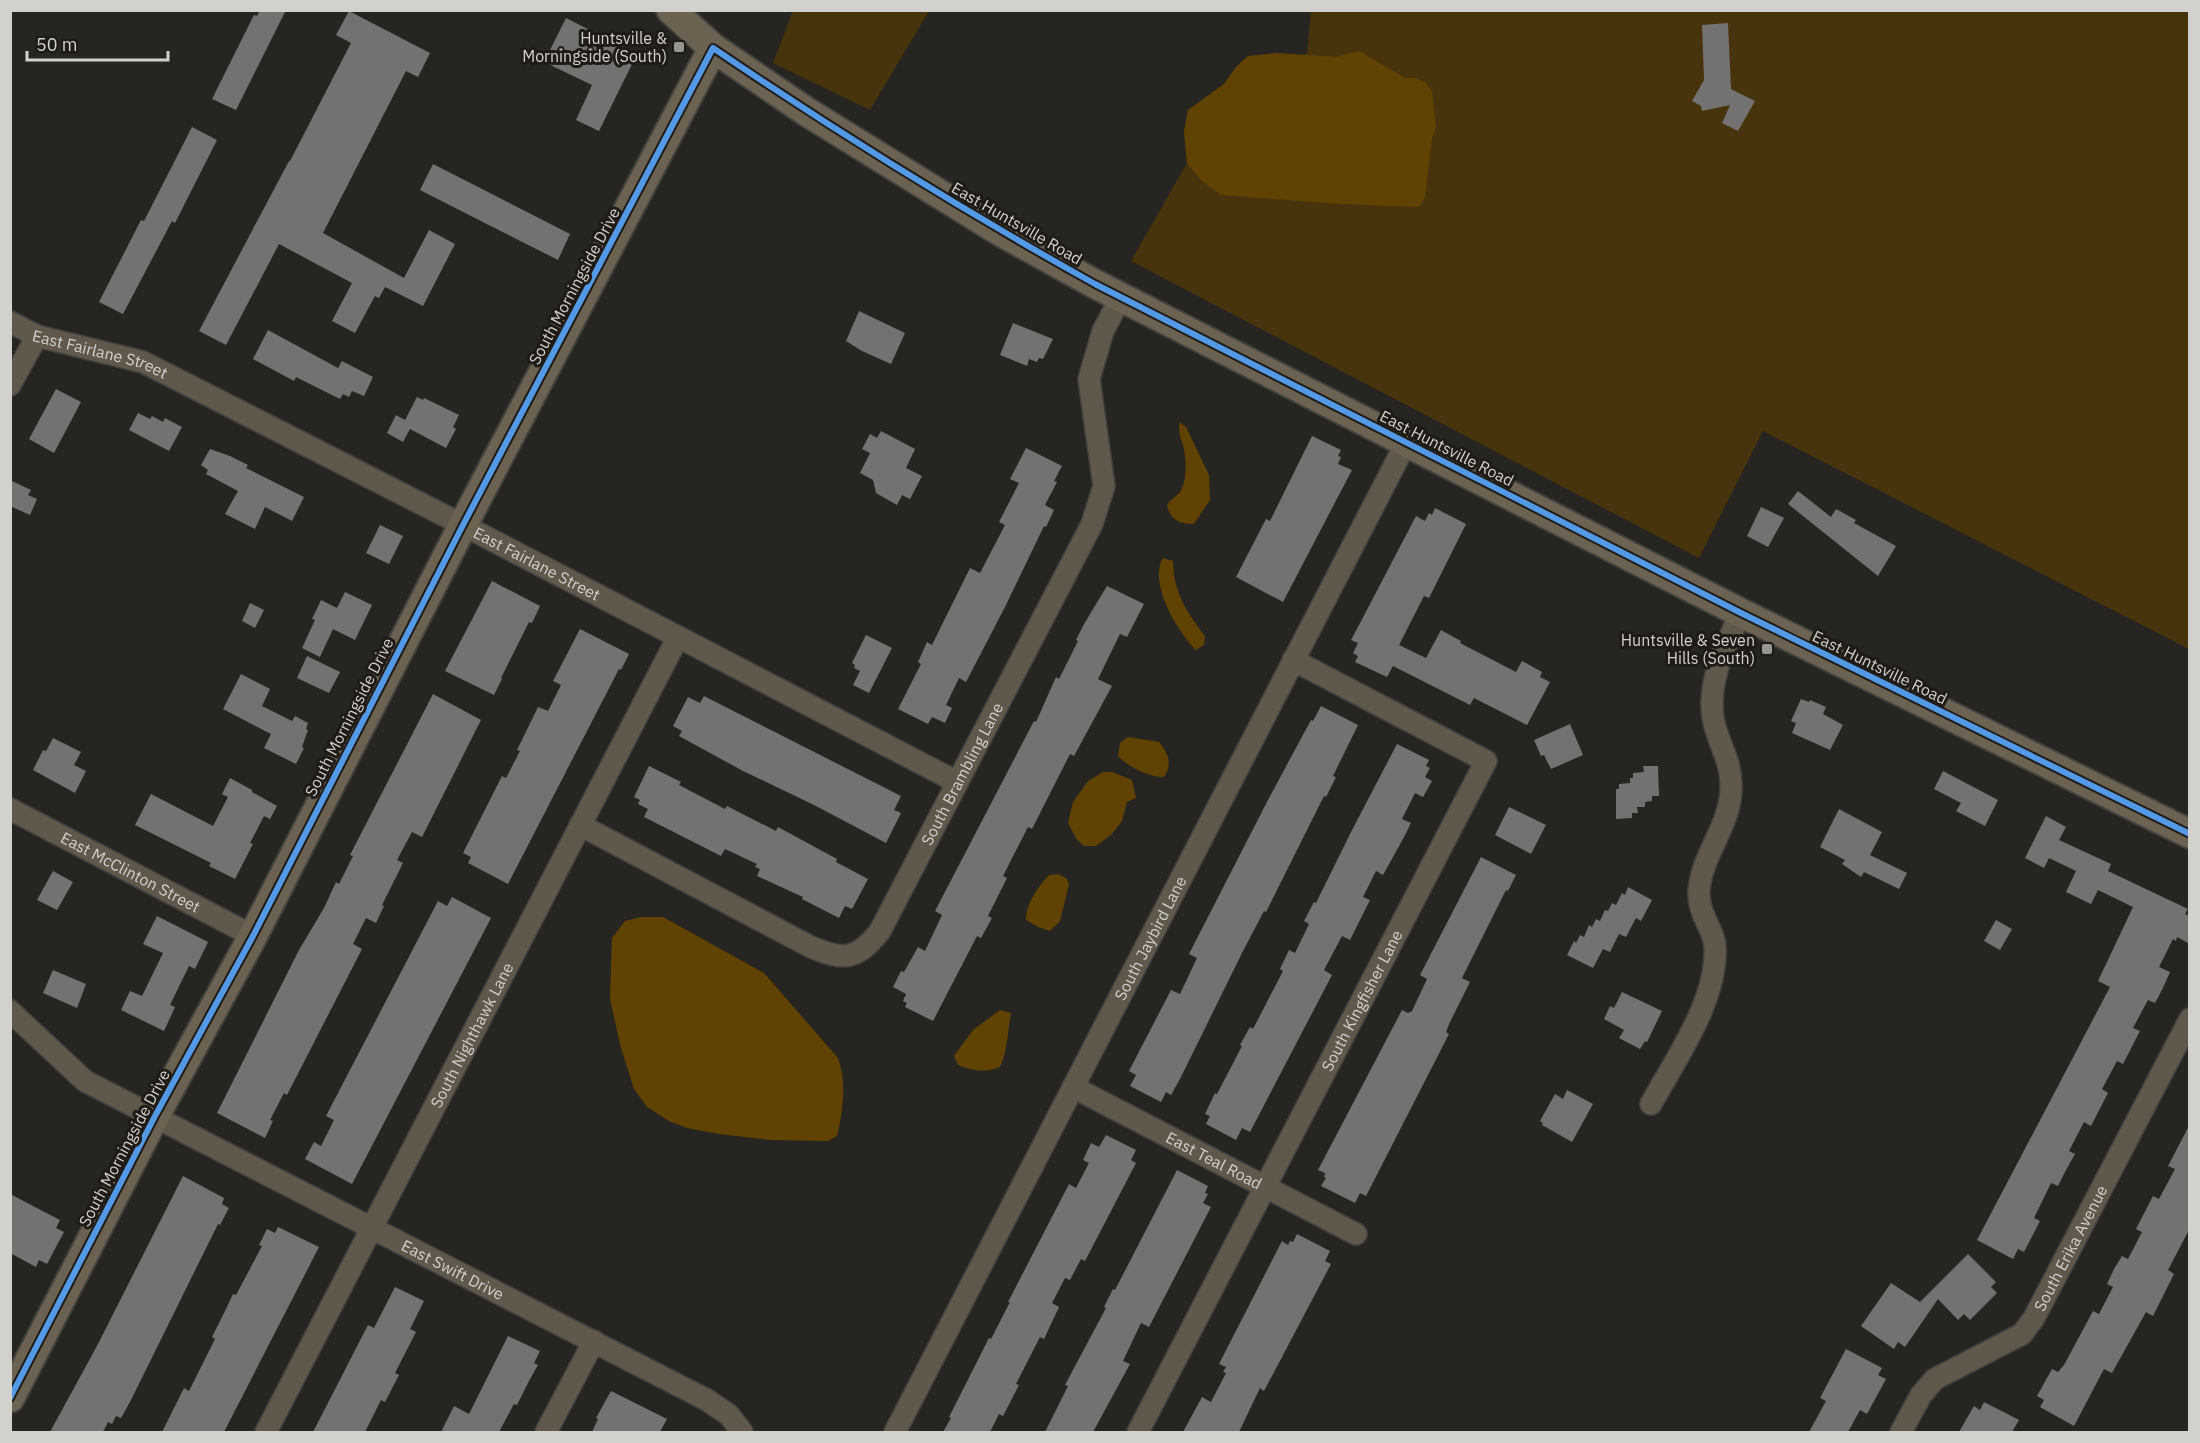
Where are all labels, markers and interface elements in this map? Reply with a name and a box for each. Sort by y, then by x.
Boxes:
scale bar [27,24,168,62]
place label: Huntsville & Morningside (South) [522,28,667,66]
text: 50 m [36,33,78,56]
marker: Huntsville & Morningside (South) [672,40,686,54]
street label: East Huntsville Road [948,177,1086,269]
street label: South Morningside Drive [524,204,624,368]
street label: East Fairlane Street [30,325,171,383]
street label: East Huntsville Road [1377,406,1517,490]
street label: East Fairlane Street [470,522,604,605]
street label: East Huntsville Road [1809,626,1951,708]
place label: Huntsville & Seven Hills (South) [1621,630,1755,668]
street label: South Morningside Drive [300,634,398,800]
marker: Huntsville & Seven Hills (South) [1760,642,1774,656]
street label: South Brambling Lane [917,699,1007,848]
street label: East McClinton Street [57,827,204,917]
street label: South Jaybird Lane [1110,872,1191,1004]
street label: South Kingfisher Lane [1317,926,1407,1075]
street label: South Nighthawk Lane [426,959,518,1111]
street label: South Morningside Drive [74,1066,174,1230]
street label: East Teal Road [1163,1127,1265,1193]
street label: South Erika Avenue [2029,1182,2112,1315]
street label: East Swift Drive [398,1235,508,1304]

